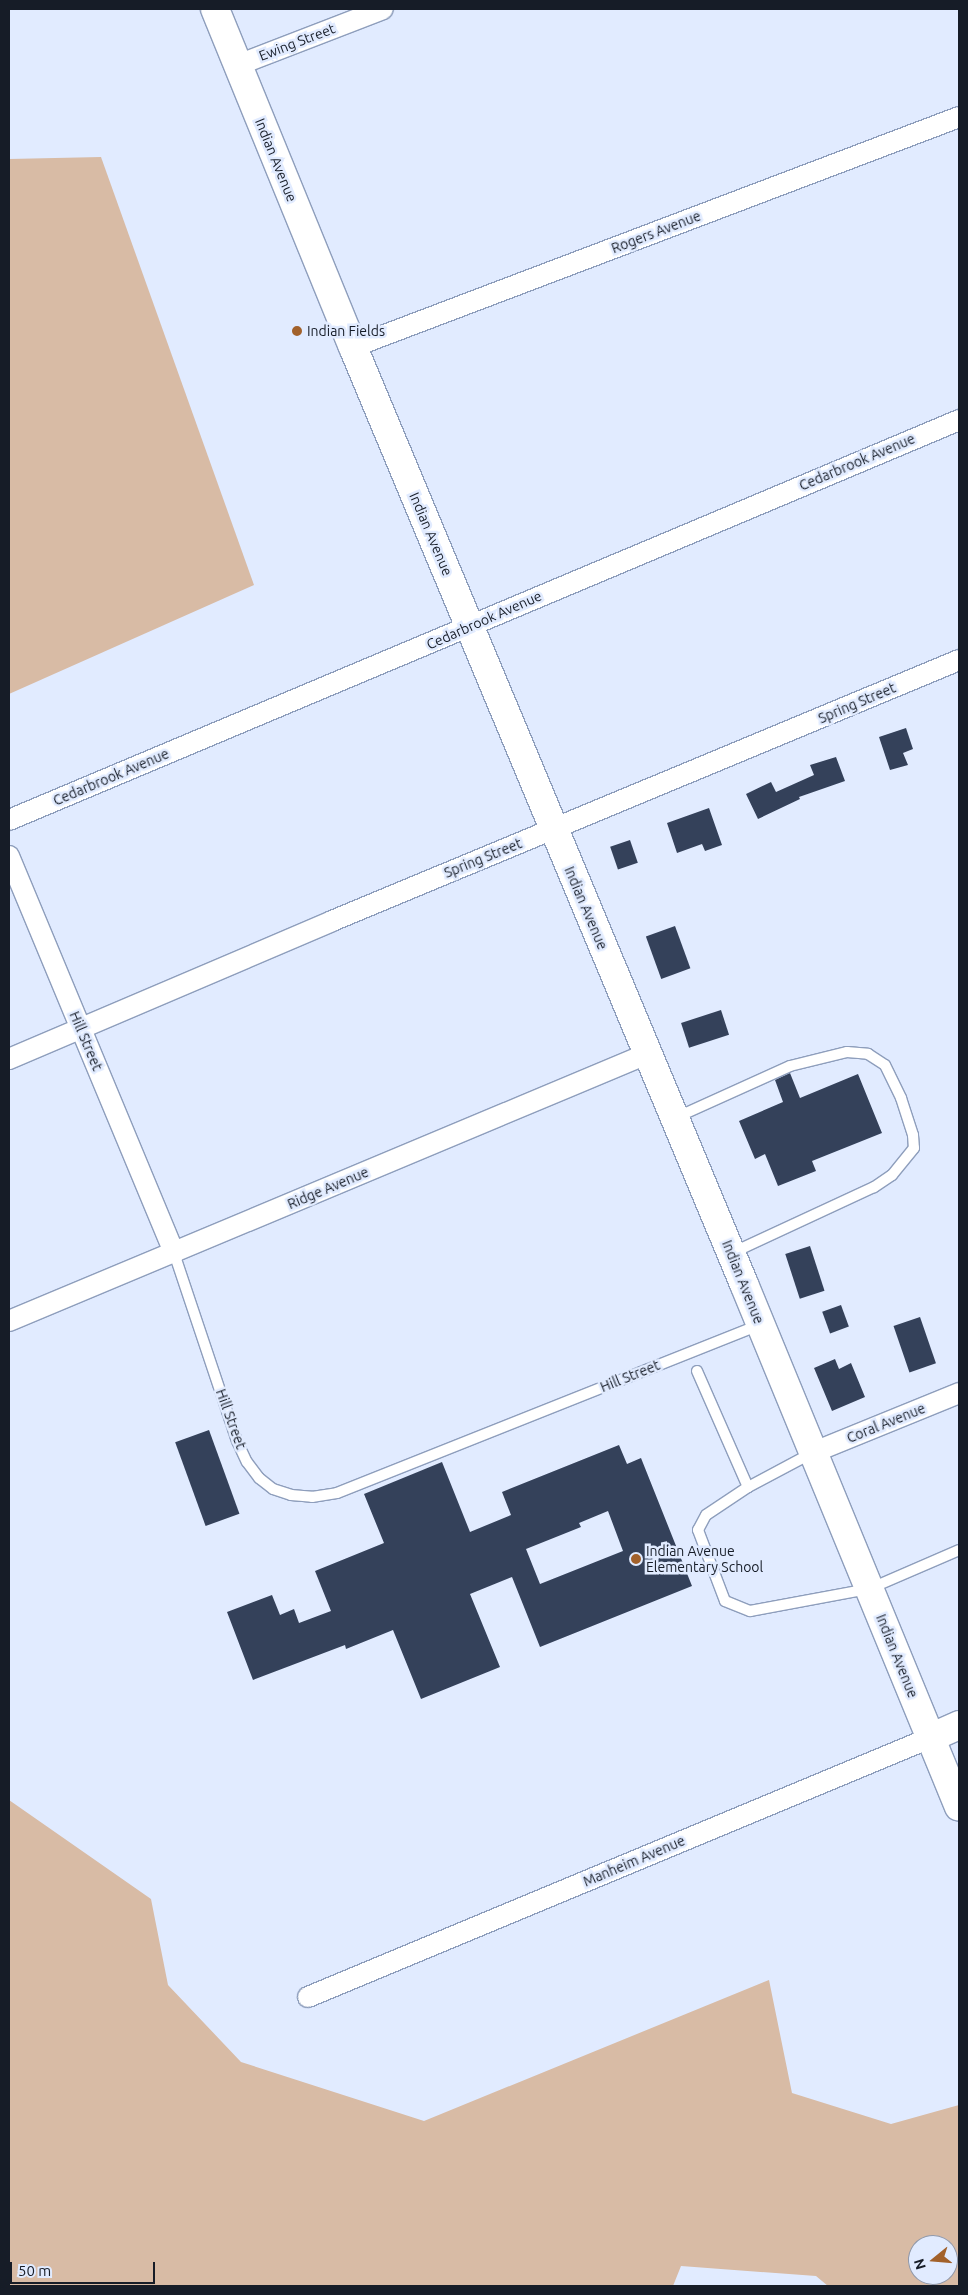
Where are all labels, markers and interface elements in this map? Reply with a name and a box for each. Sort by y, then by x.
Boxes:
street label: Ewing Street [257,20,337,64]
street label: Indian Avenue [252,116,300,204]
street label: Rogers Avenue [609,207,703,257]
place label: Indian Fields [307,323,385,339]
marker: Indian Fields [291,325,303,337]
street label: Cedarbrook Avenue [797,430,917,494]
street label: Indian Avenue [406,490,456,578]
street label: Cedarbrook Avenue [424,587,544,653]
street label: Spring Street [816,679,898,727]
street label: Cedarbrook Avenue [51,745,171,809]
street label: Spring Street [442,835,524,881]
street label: Indian Avenue [561,864,611,952]
street label: Hill Street [66,1009,106,1073]
street label: Ridge Avenue [285,1163,371,1213]
street label: Indian Avenue [719,1238,767,1326]
street label: Hill Street [598,1356,662,1396]
street label: Hill Street [212,1387,250,1451]
street label: Coral Avenue [844,1400,928,1446]
place label: Indian Avenue Elementary School [646,1543,763,1575]
marker: Indian Avenue Elementary School [630,1553,642,1565]
street label: Indian Avenue [873,1612,921,1700]
street label: Manheim Avenue [581,1832,687,1890]
north arrow [908,2235,958,2285]
scale bar [12,2252,158,2284]
text: N [910,2257,929,2271]
text: 50 m [18,2262,51,2279]

